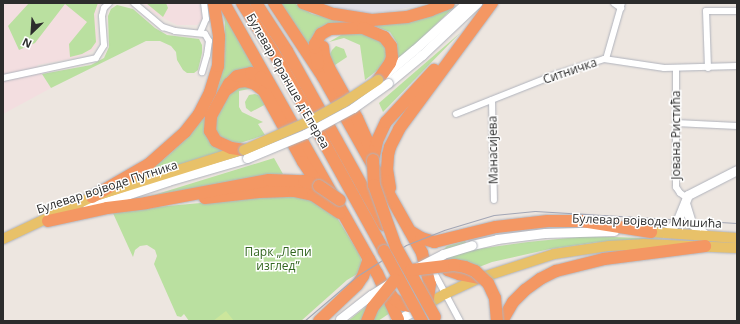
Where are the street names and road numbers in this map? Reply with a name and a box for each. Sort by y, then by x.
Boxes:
street label: Булевар Франше д'Епереа [243,11,333,151]
street label: Ситничка [541,55,599,87]
street label: Јована Ристића [669,90,683,180]
street label: Манасијева [485,116,501,184]
street label: Булевар војводе Путника [35,157,179,217]
street label: Булевар војводе Мишића [572,211,722,231]

